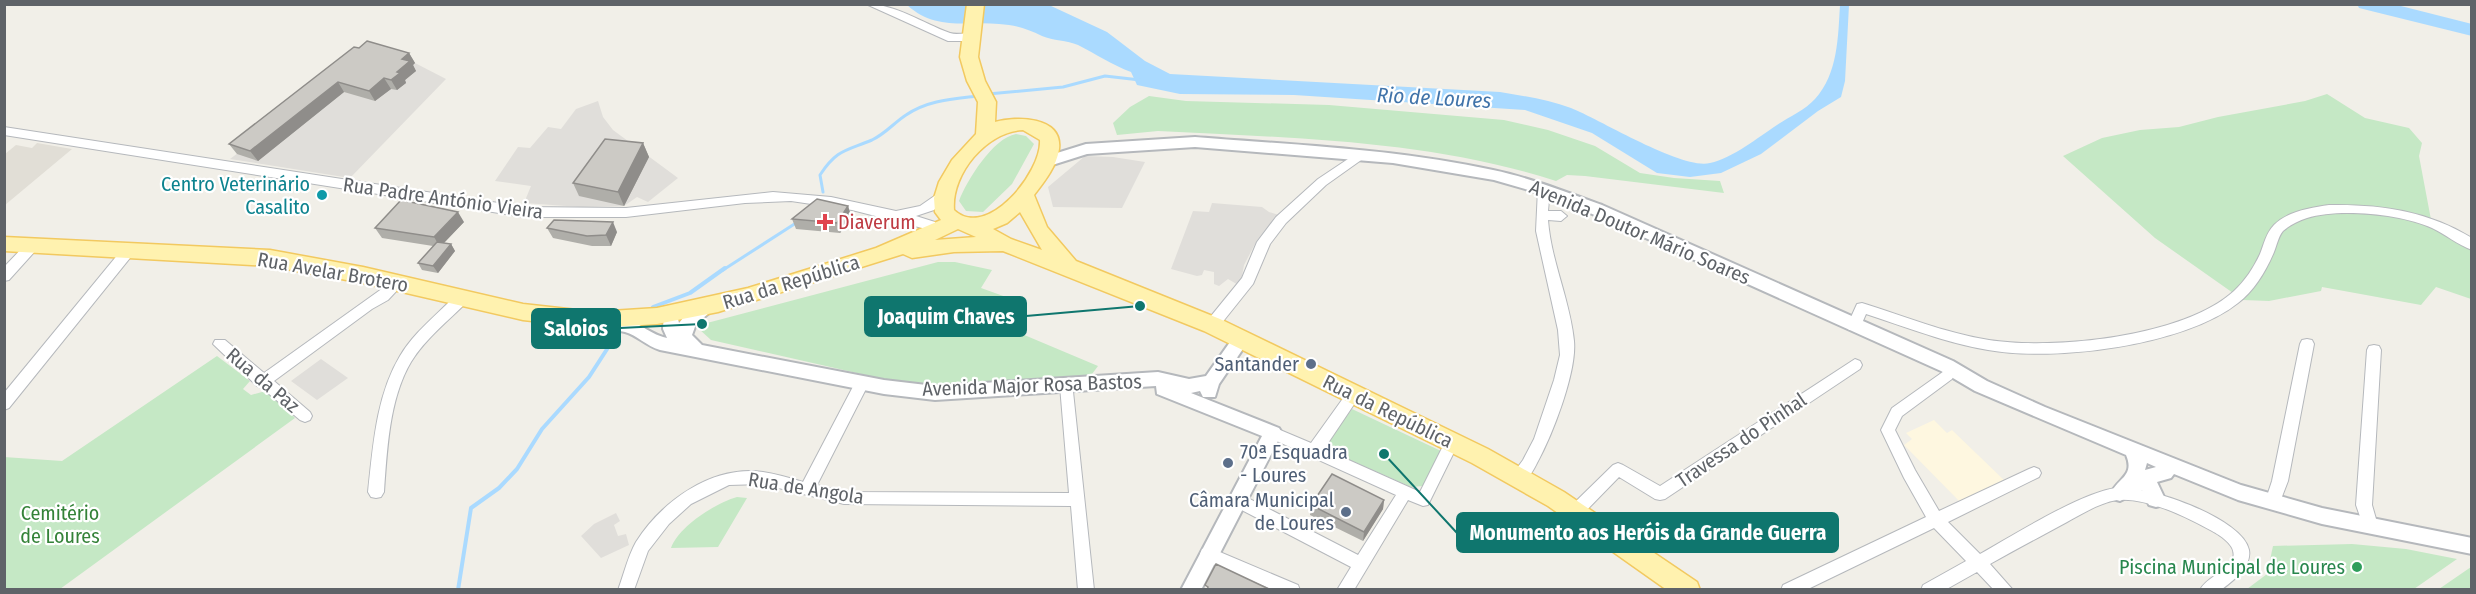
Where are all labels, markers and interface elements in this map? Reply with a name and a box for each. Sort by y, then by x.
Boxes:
water label: Rio de Loures [1376,82,1492,114]
place label: Centro Veterinário Casalito [161,172,310,219]
street label: Rua Padre António Vieira [341,172,545,224]
street label: Avenida Doutor Mário Soares [1526,175,1754,289]
marker: Centro Veterinário Casalito [315,188,329,202]
place label: Diaverum [838,210,916,234]
marker: Diaverum [816,213,834,231]
street label: Rua Avelar Brotero [256,247,410,297]
street label: Rua da República [720,250,862,314]
callout: Joaquim Chaves [865,297,1026,336]
text: Joaquim Chaves [876,304,1015,330]
callout: Saloios [532,309,620,348]
text: Saloios [544,316,608,342]
street label: Rua da Paz [222,342,305,418]
place label: Santander [1214,352,1299,376]
marker: Santander [1304,357,1318,371]
street label: Avenida Major Rosa Bastos [922,369,1142,401]
street label: Rua da República [1319,369,1457,453]
street label: Travessa do Pinhal [1671,388,1811,492]
place label: 70ª Esquadra - Loures [1240,440,1348,487]
marker: 70ª Esquadra - Loures [1221,456,1235,470]
street label: Rua de Angola [746,467,866,509]
place label: Câmara Municipal de Loures [1189,488,1334,535]
park label: Cemitério de Loures [20,501,100,548]
marker: Câmara Municipal de Loures [1339,505,1353,519]
callout: Monumento aos Heróis da Grande Guerra [1457,513,1838,552]
text: Monumento aos Heróis da Grande Guerra [1469,520,1827,546]
place label: Piscina Municipal de Loures [2119,555,2345,579]
marker: Piscina Municipal de Loures [2350,560,2364,574]

